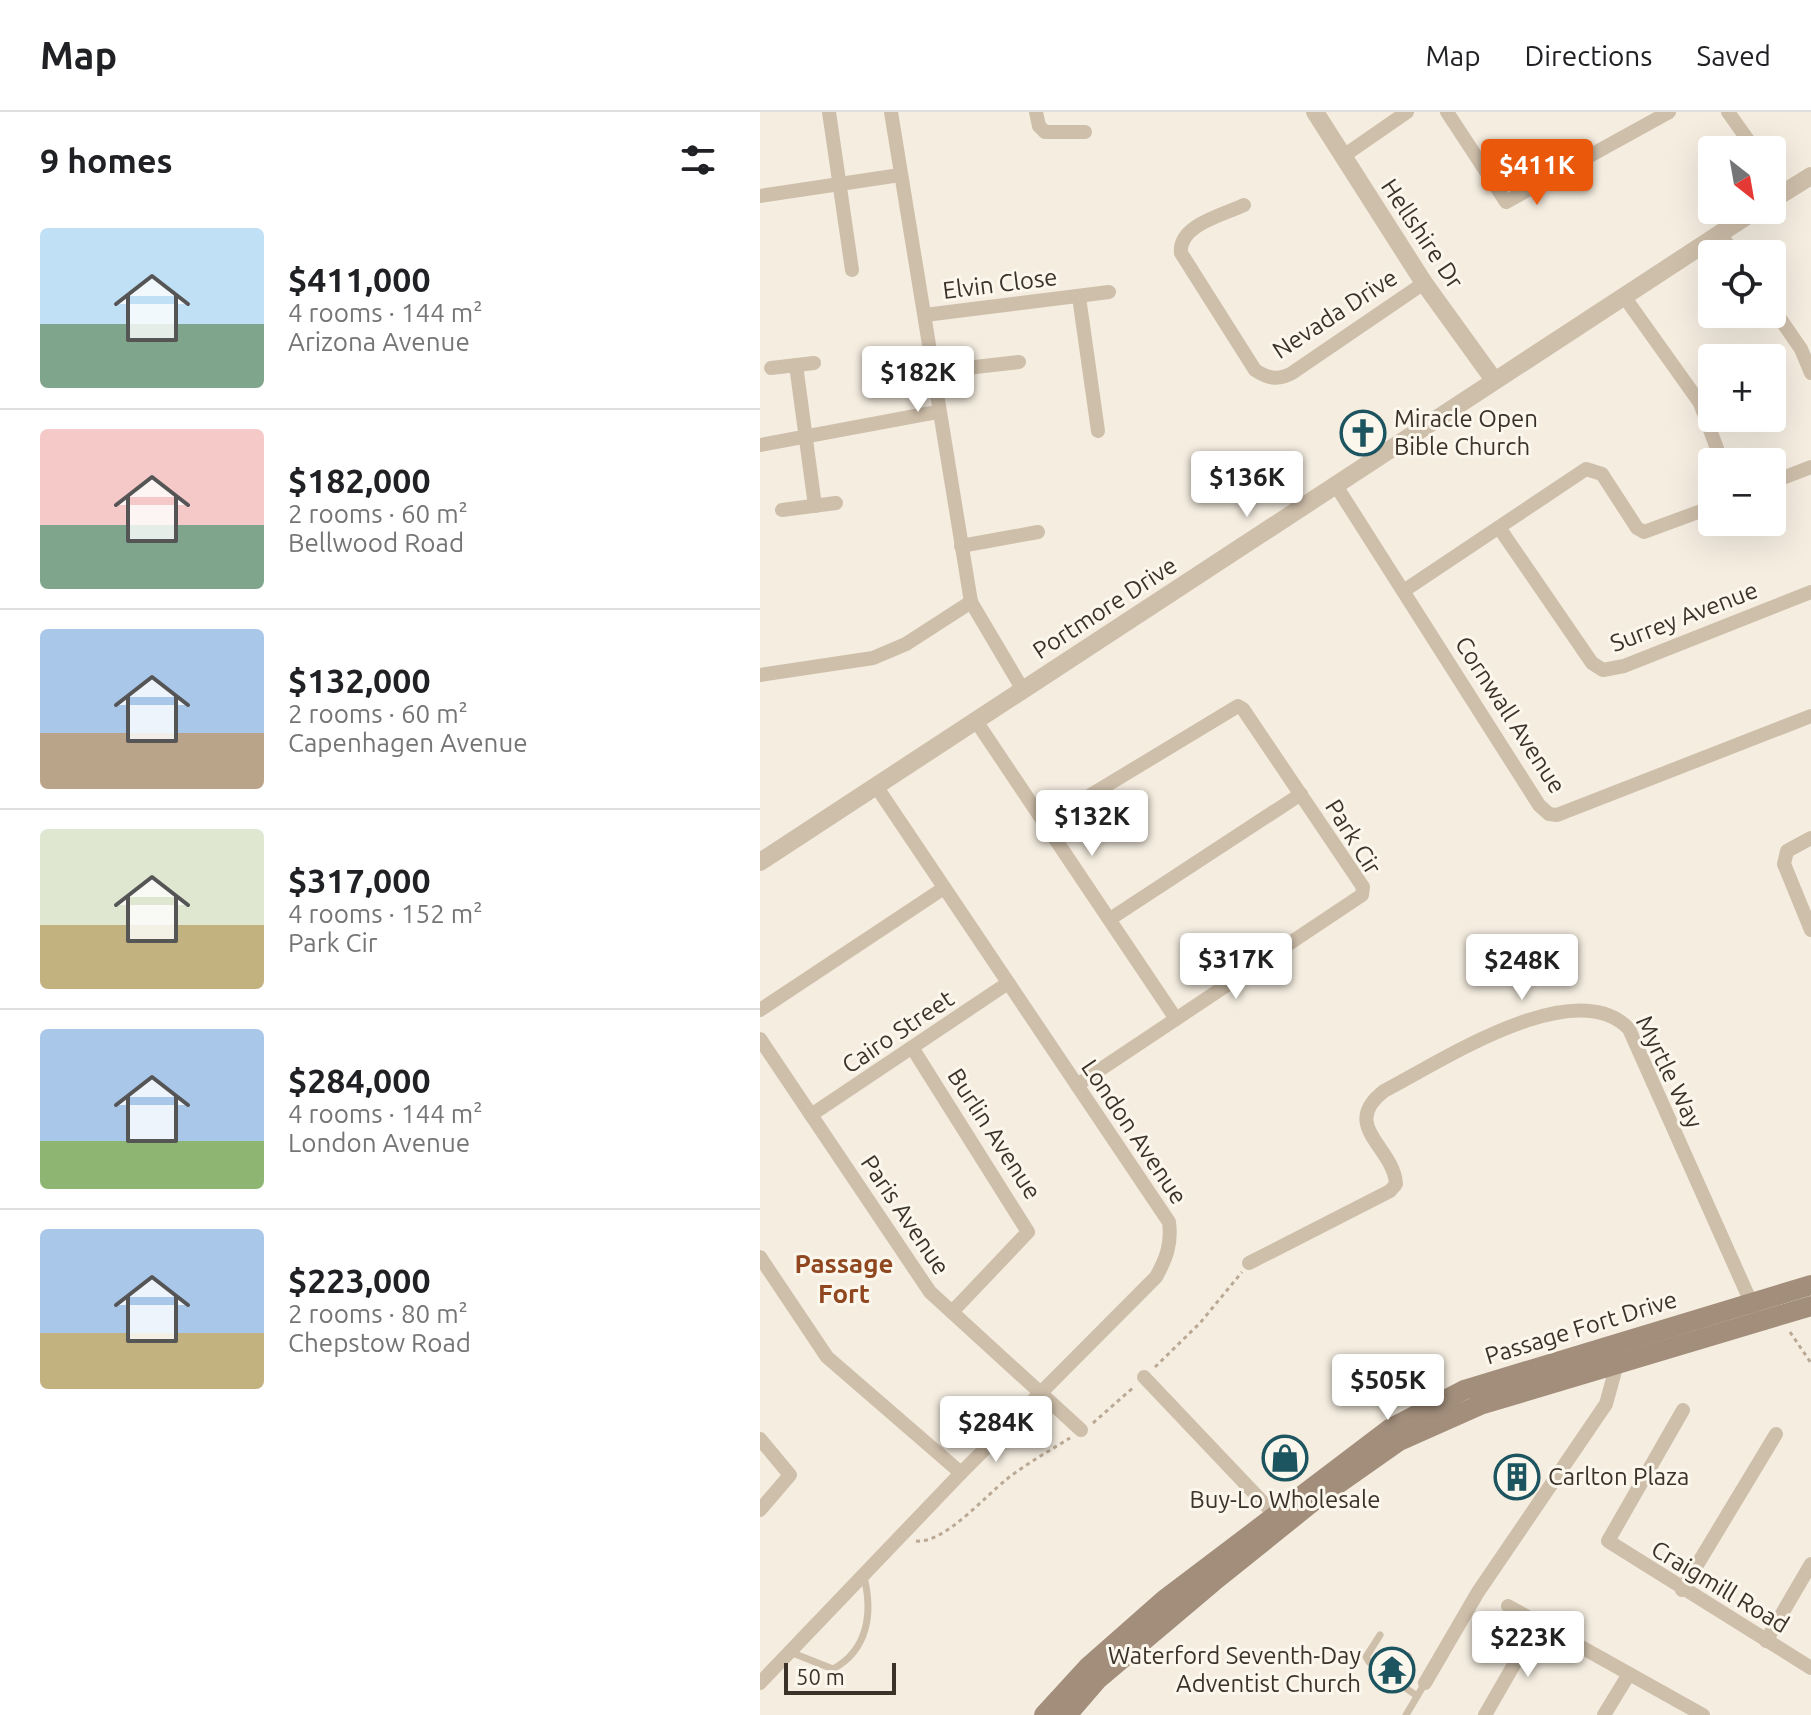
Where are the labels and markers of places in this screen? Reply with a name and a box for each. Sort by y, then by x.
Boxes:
pin: $411K [1481,139,1593,207]
pin: $182K [862,346,974,414]
place label: Miracle Open Bible Church [1394,405,1538,460]
church icon: Miracle Open Bible Church [1339,409,1387,457]
pin: $136K [1191,451,1303,519]
pin: $132K [1036,790,1148,858]
pin: $317K [1180,933,1292,1001]
pin: $248K [1466,934,1578,1002]
pin: $505K [1332,1354,1444,1422]
pin: $284K [940,1396,1052,1464]
shop icon: Buy-Lo Wholesale [1261,1434,1309,1482]
building icon: Carlton Plaza [1493,1453,1541,1501]
place label: Carlton Plaza [1548,1463,1689,1490]
place label: Buy-Lo Wholesale [1190,1486,1380,1513]
pin: $223K [1472,1611,1584,1679]
place label: Waterford Seventh-Day Adventist Church [1108,1642,1361,1697]
temple icon: Waterford Seventh-Day Adventist Church [1368,1646,1416,1694]

